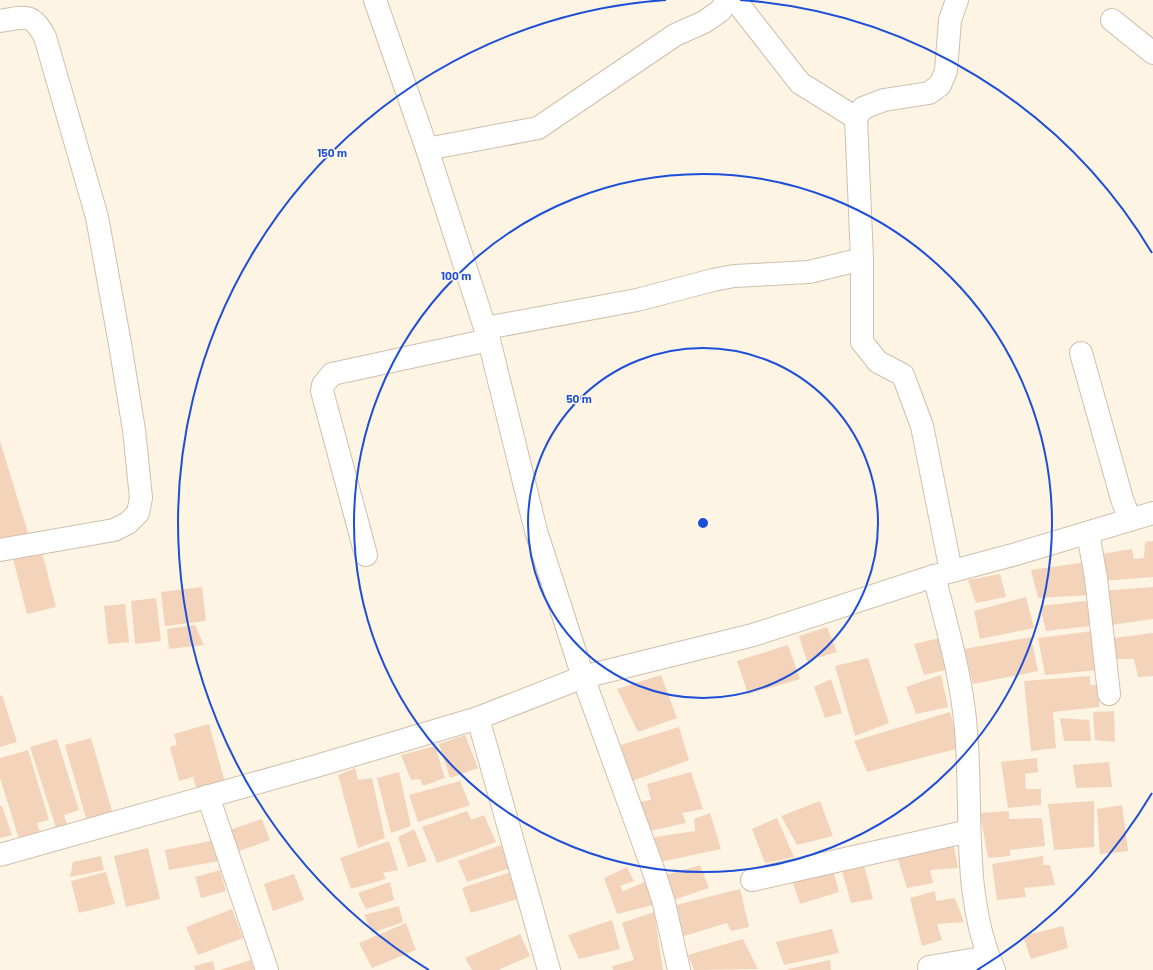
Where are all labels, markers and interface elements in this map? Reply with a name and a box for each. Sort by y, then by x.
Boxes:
text: 150 m [317,145,347,159]
text: 100 m [441,268,471,282]
text: 50 m [566,391,592,405]
centre of rings [696,516,710,530]

